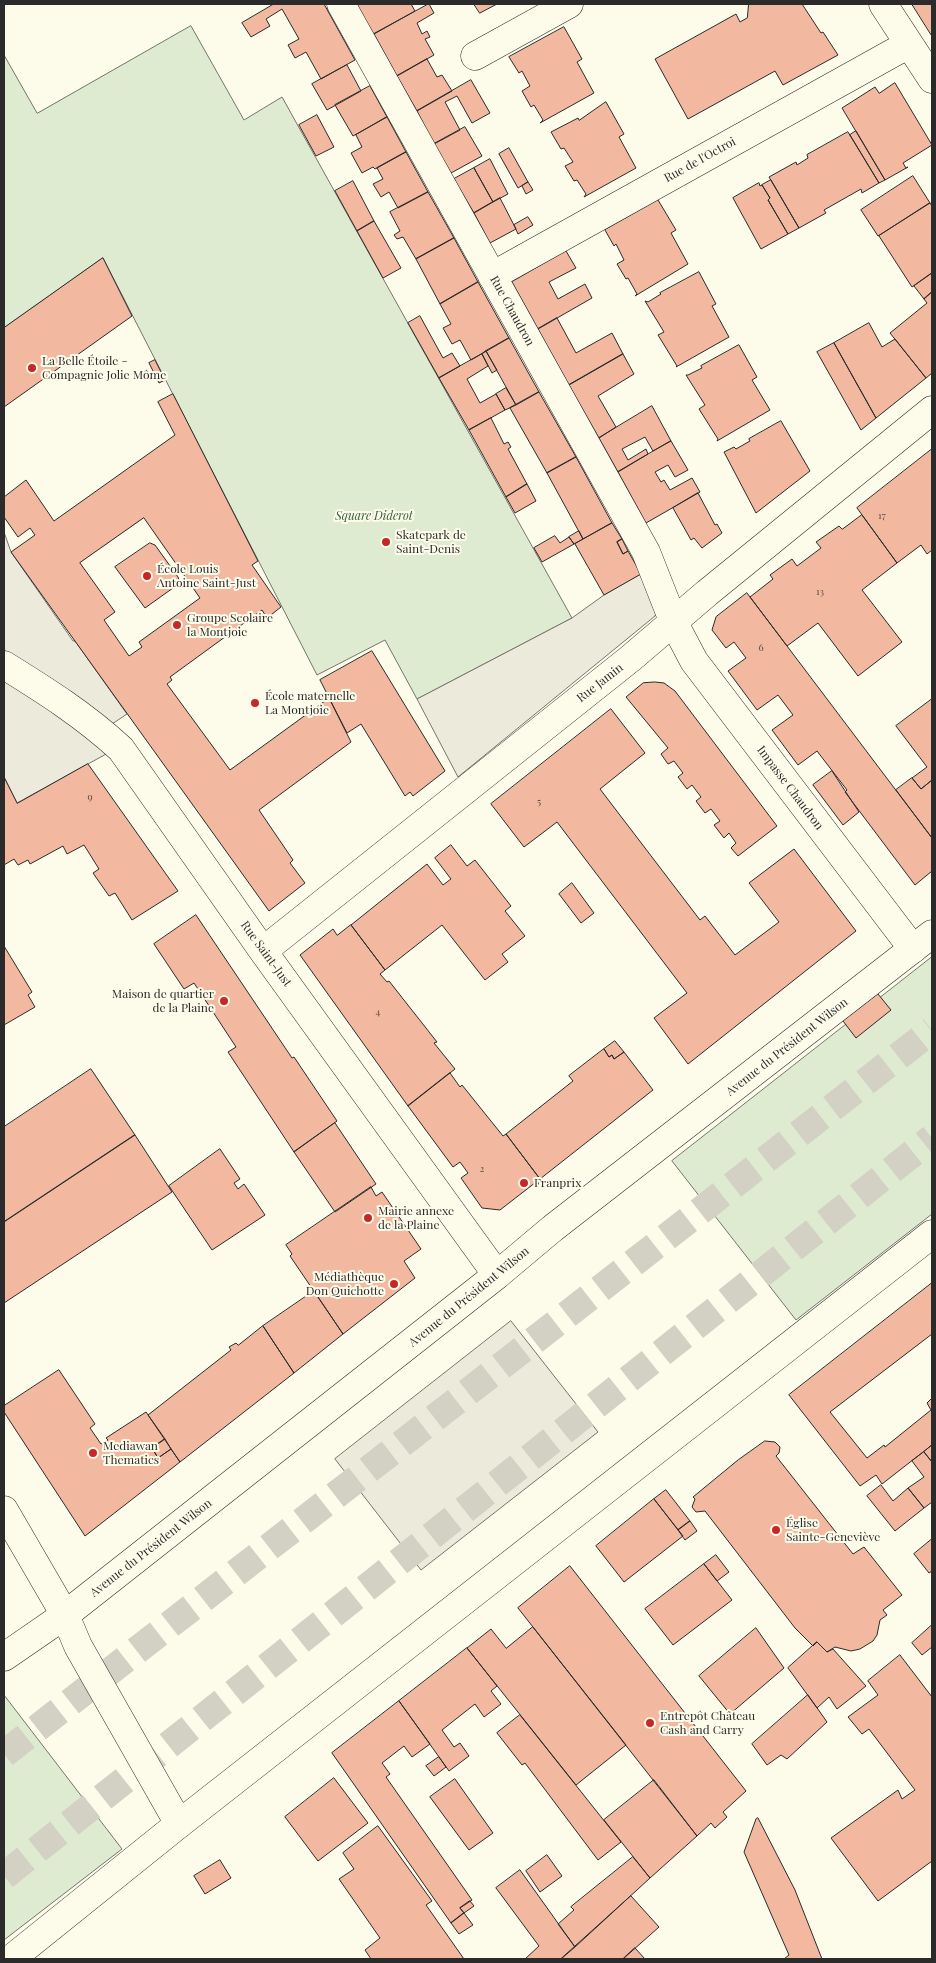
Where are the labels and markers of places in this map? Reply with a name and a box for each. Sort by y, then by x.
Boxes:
place label: La Belle Étoile - Compagnie Jolie Môme [42,354,166,382]
marker: La Belle Étoile - Compagnie Jolie Môme [26,362,38,374]
place label: Skatepark de Saint-Denis [396,528,466,556]
marker: Skatepark de Saint-Denis [380,536,392,548]
place label: École Louis Antoine Saint-Just [157,562,256,590]
marker: École Louis Antoine Saint-Just [141,570,153,582]
place label: Groupe Scolaire la Montjoie [187,611,273,639]
marker: Groupe Scolaire la Montjoie [171,619,183,631]
place label: École maternelle La Montjoie [265,689,355,717]
marker: École maternelle La Montjoie [249,697,261,709]
place label: Maison de quartier de la Plaine [112,987,214,1015]
marker: Maison de quartier de la Plaine [218,995,230,1007]
place label: Franprix [534,1176,581,1190]
marker: Franprix [518,1177,530,1189]
place label: Mairie annexe de la Plaine [378,1204,454,1232]
marker: Mairie annexe de la Plaine [362,1212,374,1224]
place label: Médiathèque Don Quichotte [306,1270,384,1298]
marker: Médiathèque Don Quichotte [388,1278,400,1290]
place label: Mediawan Thematics [103,1439,159,1467]
marker: Mediawan Thematics [87,1447,99,1459]
place label: Église Sainte-Geneviève [786,1516,880,1544]
marker: Église Sainte-Geneviève [770,1524,782,1536]
place label: Entrepôt Château Cash and Carry [660,1709,755,1737]
marker: Entrepôt Château Cash and Carry [644,1717,656,1729]

